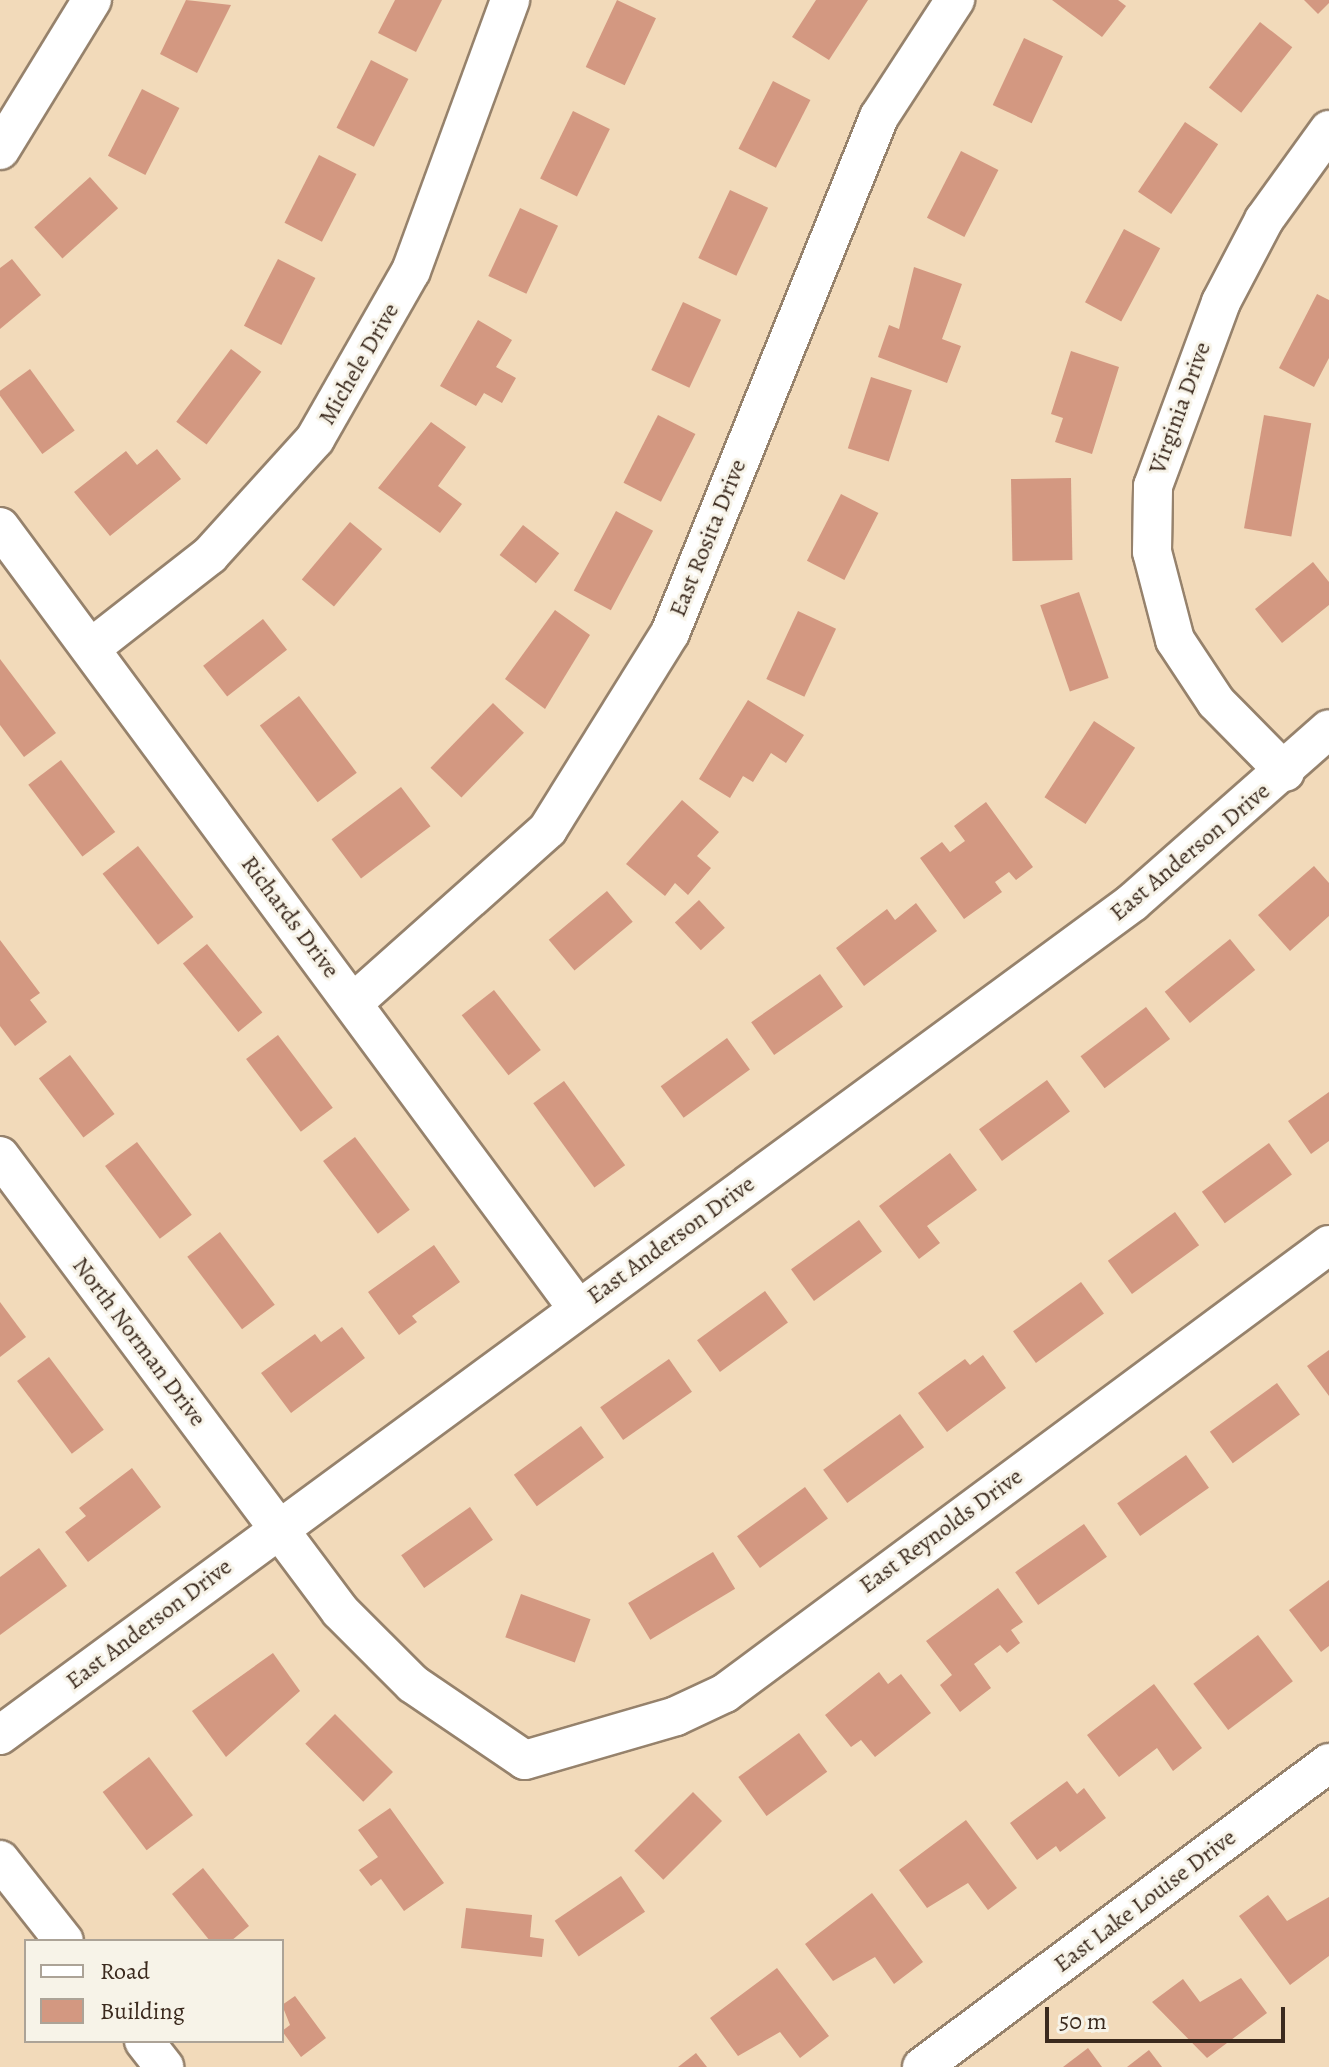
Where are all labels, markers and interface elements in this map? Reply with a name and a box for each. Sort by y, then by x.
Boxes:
street label: Michele Drive [313,298,405,430]
street label: Virginia Drive [1143,338,1217,478]
street label: East Rosita Drive [663,455,753,621]
street label: East Anderson Drive [1104,777,1276,927]
street label: Richards Drive [235,850,345,984]
street label: East Anderson Drive [582,1170,760,1310]
street label: North Norman Drive [66,1252,212,1432]
street label: East Reynolds Drive [854,1462,1028,1600]
street label: East Anderson Drive [60,1552,238,1696]
street label: East Lake Louise Drive [1048,1823,1242,1979]
legend [24,1939,284,2043]
text: Road [100,1955,150,1987]
scale bar [1049,1991,1289,2041]
text: Building [100,1995,185,2027]
text: 50 m [1059,2005,1107,2037]

